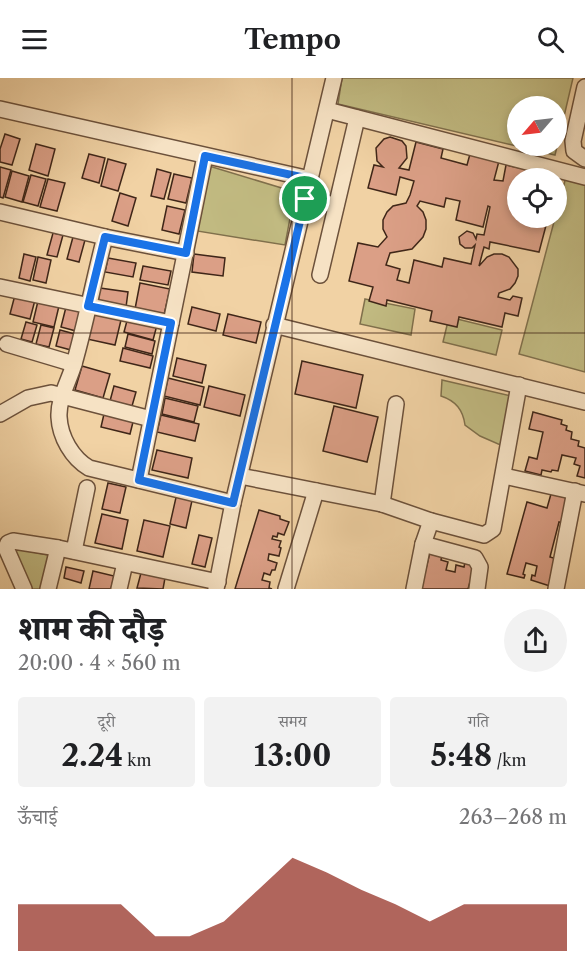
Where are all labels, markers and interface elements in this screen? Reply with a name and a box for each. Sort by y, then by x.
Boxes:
icon: menu [18,23,51,56]
text: Tempo [244,23,341,56]
icon: search [534,23,567,56]
north arrow [507,96,567,156]
map controls [507,96,567,228]
button: locate [507,168,567,228]
pin [279,173,330,224]
icon: arrive [288,182,321,215]
text: शाम की दौड़ [18,608,165,649]
button: share [504,609,567,672]
text: 20:00 · 4 × 560 m [18,651,181,675]
text: दूरी [98,711,115,731]
text: समय [278,711,307,731]
text: गति [468,711,489,731]
text: 2.24 [62,737,123,774]
text: 13:00 [254,737,331,774]
text: 5:48 [431,737,492,774]
text: km [123,750,151,770]
text: /km [492,750,526,770]
text: ऊँचाई [18,805,57,829]
text: 263–268 m [459,805,567,829]

